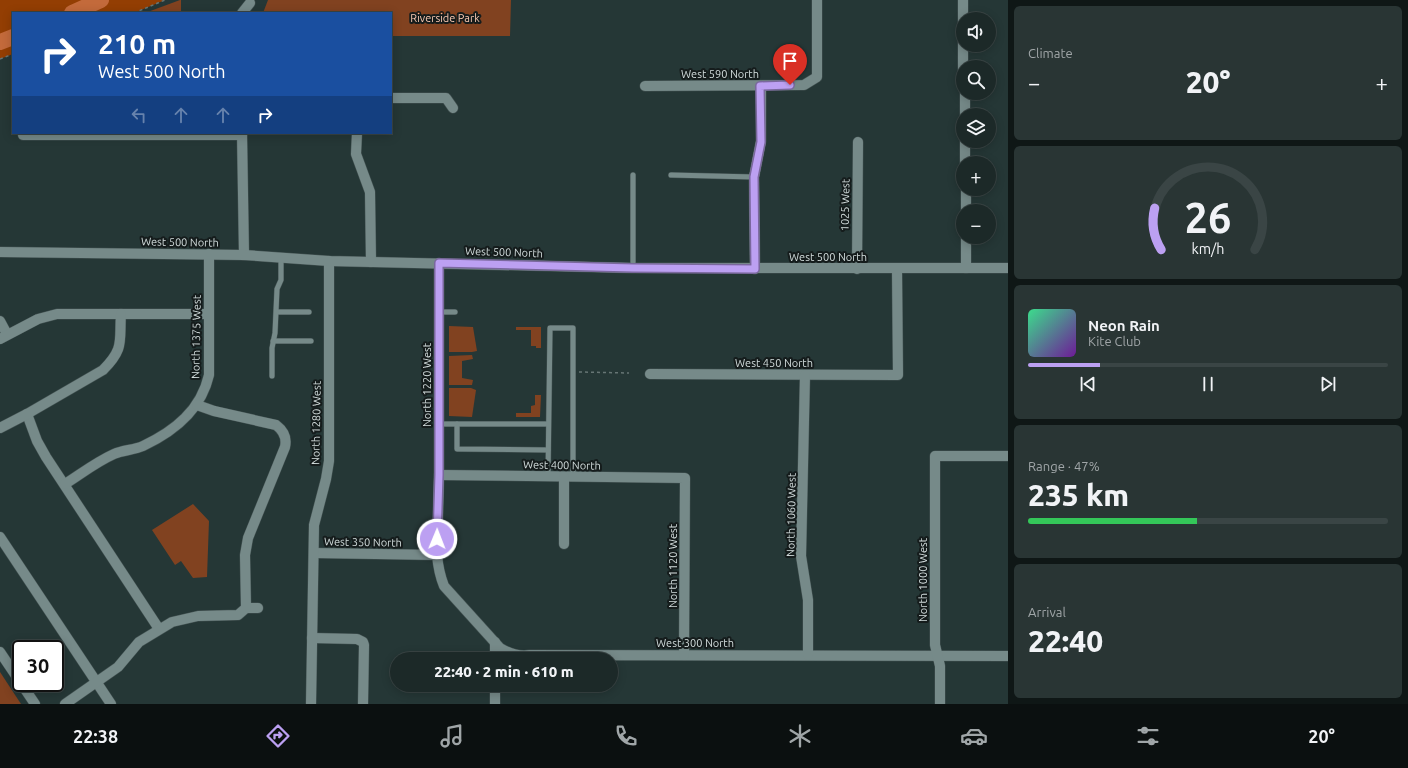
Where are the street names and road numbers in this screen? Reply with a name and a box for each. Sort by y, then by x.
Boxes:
street label: West 590 North [681,68,759,80]
street label: 1025 West [839,178,851,231]
street label: West 500 North [141,235,219,249]
street label: West 500 North [465,245,543,259]
street label: West 500 North [789,251,867,263]
street label: North 1375 West [189,294,203,379]
street label: North 1220 West [421,342,433,427]
street label: West 450 North [735,357,813,369]
street label: North 1280 West [309,380,323,465]
street label: West 400 North [523,458,601,472]
street label: North 1060 West [784,472,798,557]
street label: North 1120 West [667,523,679,608]
street label: West 350 North [324,535,402,549]
street label: North 1000 West [917,537,929,622]
street label: West 300 North [656,637,734,649]

